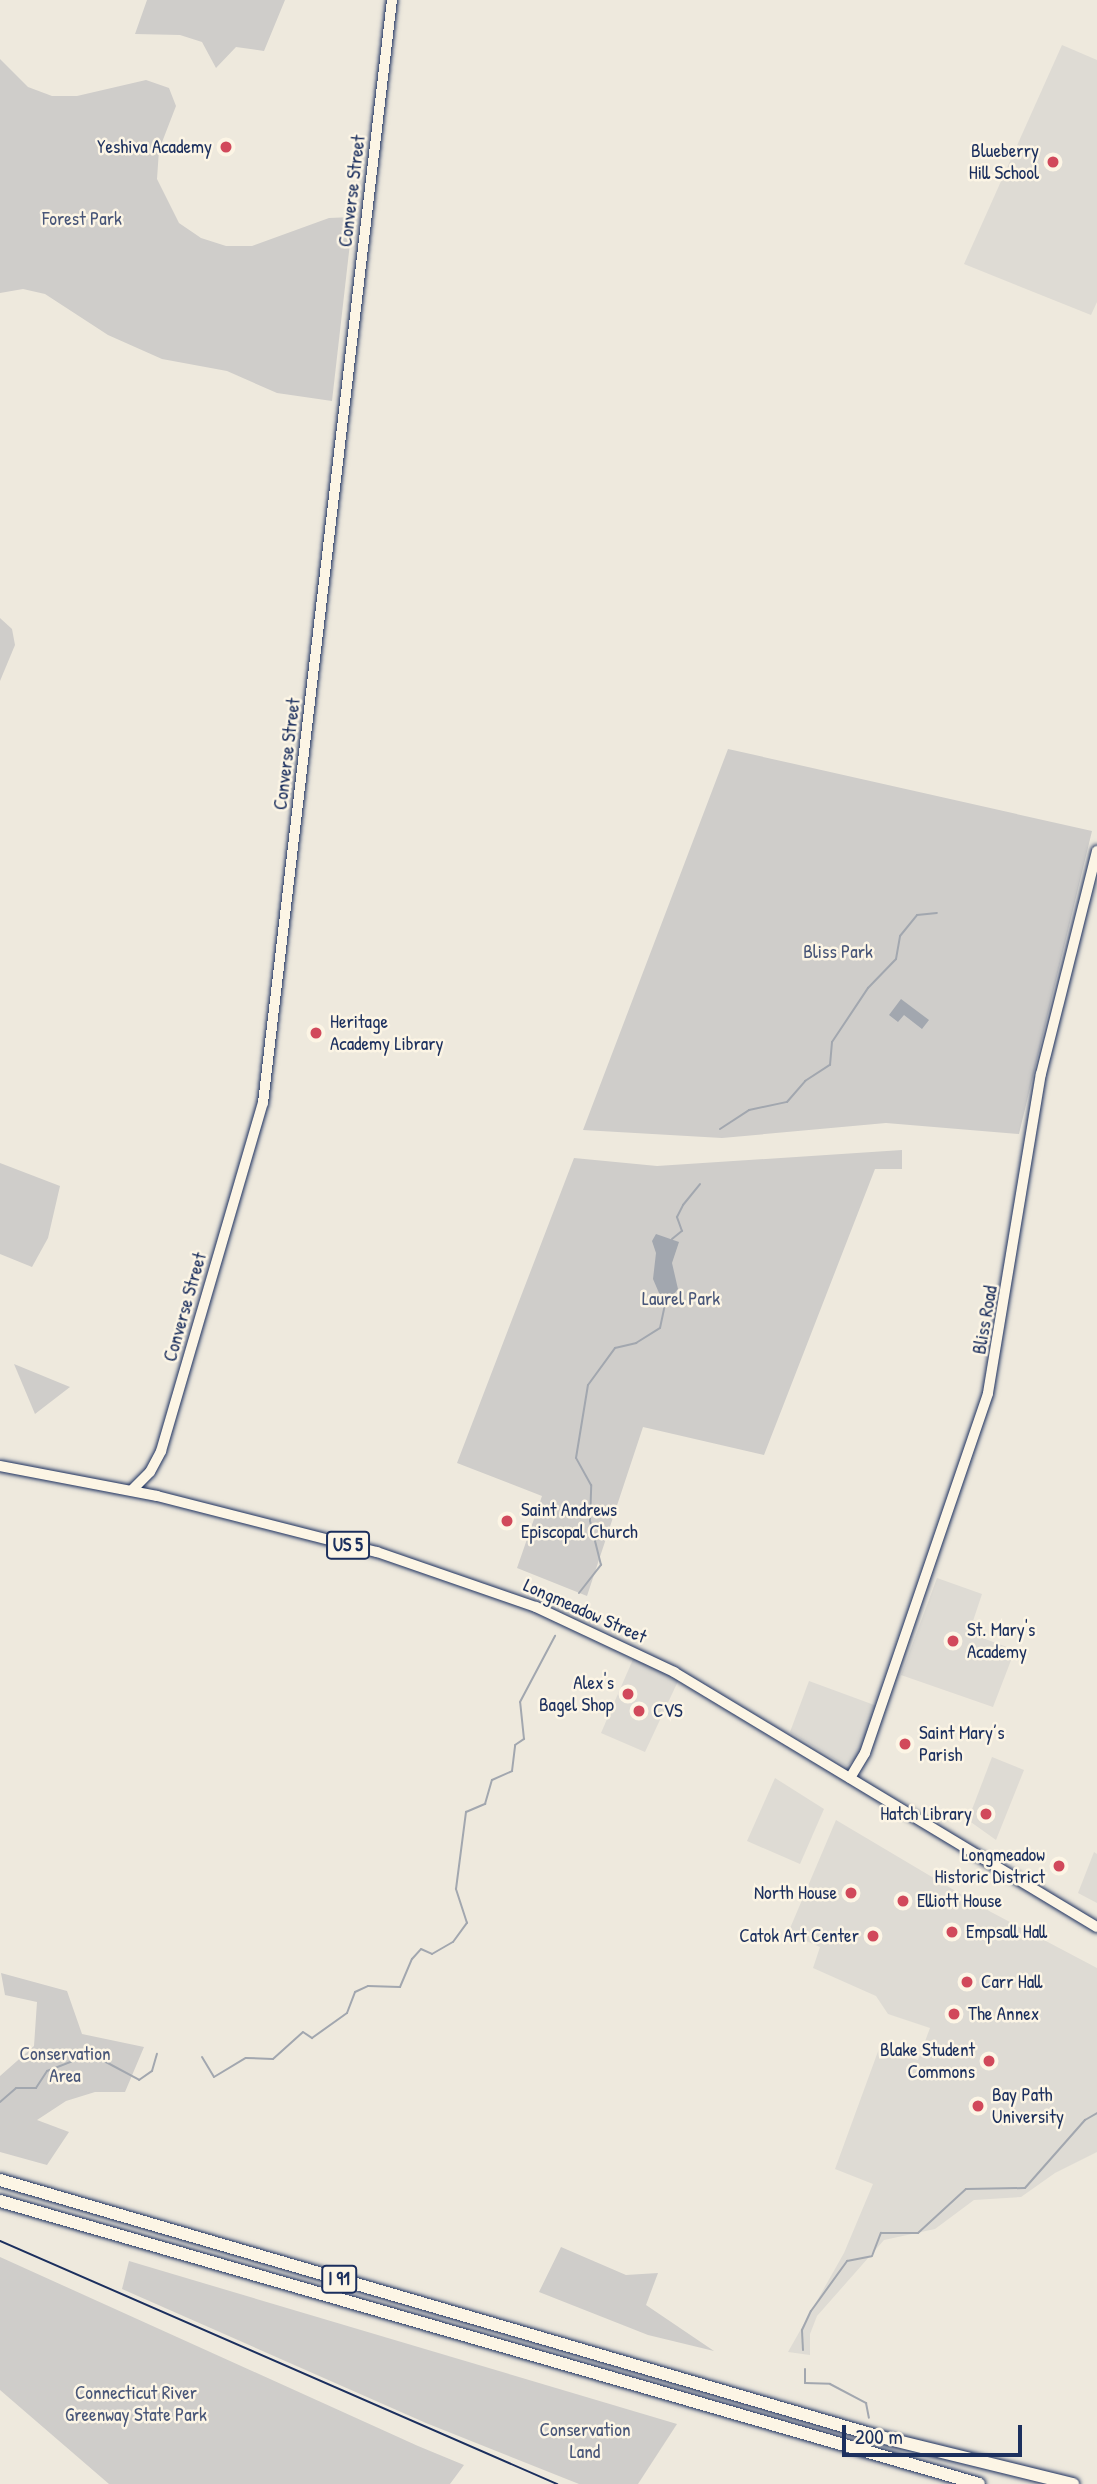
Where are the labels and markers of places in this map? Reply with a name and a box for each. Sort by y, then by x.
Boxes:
place label: Yeshiva Academy [97,136,212,158]
marker: Yeshiva Academy [218,139,234,155]
place label: Blueberry Hill School [969,140,1039,184]
marker: Blueberry Hill School [1045,154,1061,170]
place label: Heritage Academy Library [330,1011,444,1055]
marker: Heritage Academy Library [308,1025,324,1041]
place label: Saint Andrews Episcopal Church [521,1499,638,1543]
marker: Saint Andrews Episcopal Church [499,1513,515,1529]
place label: St. Mary's Academy [967,1619,1035,1663]
marker: St. Mary's Academy [945,1633,961,1649]
place label: Alex's Bagel Shop [539,1672,614,1716]
marker: Alex's Bagel Shop [620,1686,636,1702]
place label: CVS [653,1700,683,1722]
marker: CVS [631,1703,647,1719]
place label: Saint Mary’s Parish [919,1722,1005,1766]
marker: Saint Mary’s Parish [897,1736,913,1752]
place label: Hatch Library [880,1803,972,1825]
marker: Hatch Library [978,1806,994,1822]
place label: Longmeadow Historic District [934,1844,1045,1888]
marker: Longmeadow Historic District [1051,1858,1067,1874]
place label: North House [754,1882,837,1904]
marker: North House [843,1885,859,1901]
place label: Elliott House [917,1890,1002,1912]
marker: Elliott House [895,1893,911,1909]
place label: Empsall Hall [966,1921,1047,1943]
marker: Empsall Hall [944,1924,960,1940]
place label: Catok Art Center [739,1925,859,1947]
marker: Catok Art Center [865,1928,881,1944]
place label: Carr Hall [981,1971,1042,1993]
marker: Carr Hall [959,1974,975,1990]
place label: The Annex [968,2003,1039,2025]
marker: The Annex [946,2006,962,2022]
place label: Blake Student Commons [880,2039,975,2083]
marker: Blake Student Commons [981,2053,997,2069]
place label: Bay Path University [992,2084,1064,2128]
marker: Bay Path University [970,2098,986,2114]

